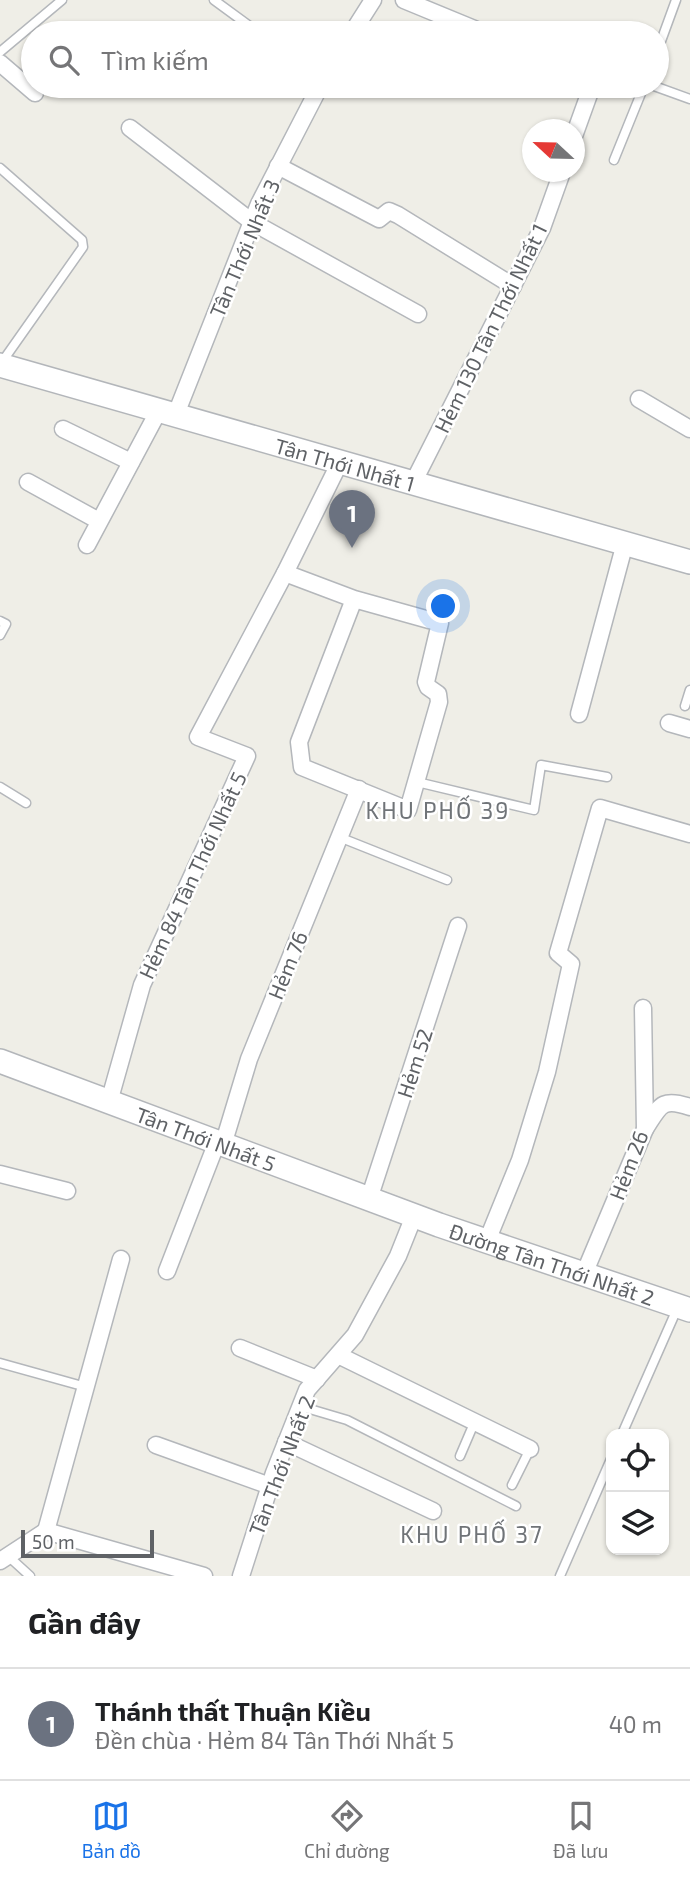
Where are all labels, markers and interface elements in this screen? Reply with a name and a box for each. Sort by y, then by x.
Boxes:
search box [21,21,669,98]
icon: search [45,41,83,79]
text: Tìm kiếm [101,44,209,75]
north arrow [522,119,585,182]
street label: Tân Thới Nhất 3 [204,175,284,321]
street label: Hẻm 130 Tân Thới Nhất 1 [428,219,552,437]
street label: Tân Thới Nhất 1 [272,432,418,495]
pin: 1 [329,490,375,548]
your location [426,589,460,623]
street label: Hẻm 84 Tân Thới Nhất 5 [133,768,251,982]
district label: KHU PHỐ 39 [366,794,510,824]
street label: Hẻm 76 [262,927,312,1003]
street label: Hẻm 52 [391,1025,437,1101]
street label: Tân Thới Nhất 5 [133,1101,279,1175]
street label: Hẻm 26 [603,1127,653,1203]
street label: Đường Tân Thới Nhất 2 [446,1217,658,1310]
street label: Tân Thới Nhất 2 [243,1392,319,1538]
map controls [606,1429,669,1555]
button: locate [606,1429,669,1492]
button: layers [606,1492,669,1555]
district label: KHU PHỐ 37 [400,1518,544,1548]
scale bar [21,1527,154,1559]
text: 50 m [32,1530,75,1553]
text: Gần đây [28,1604,141,1640]
text: Thánh thất Thuận Kiều [95,1695,371,1726]
text: 1 [46,1710,56,1738]
text: 40 m [609,1710,662,1738]
text: Đền chùa · Hẻm 84 Tân Thới Nhất 5 [95,1726,454,1754]
tab: Bản đồ [82,1797,141,1862]
tab: Chỉ đường [304,1797,390,1862]
tab: Đã lưu [553,1797,608,1862]

